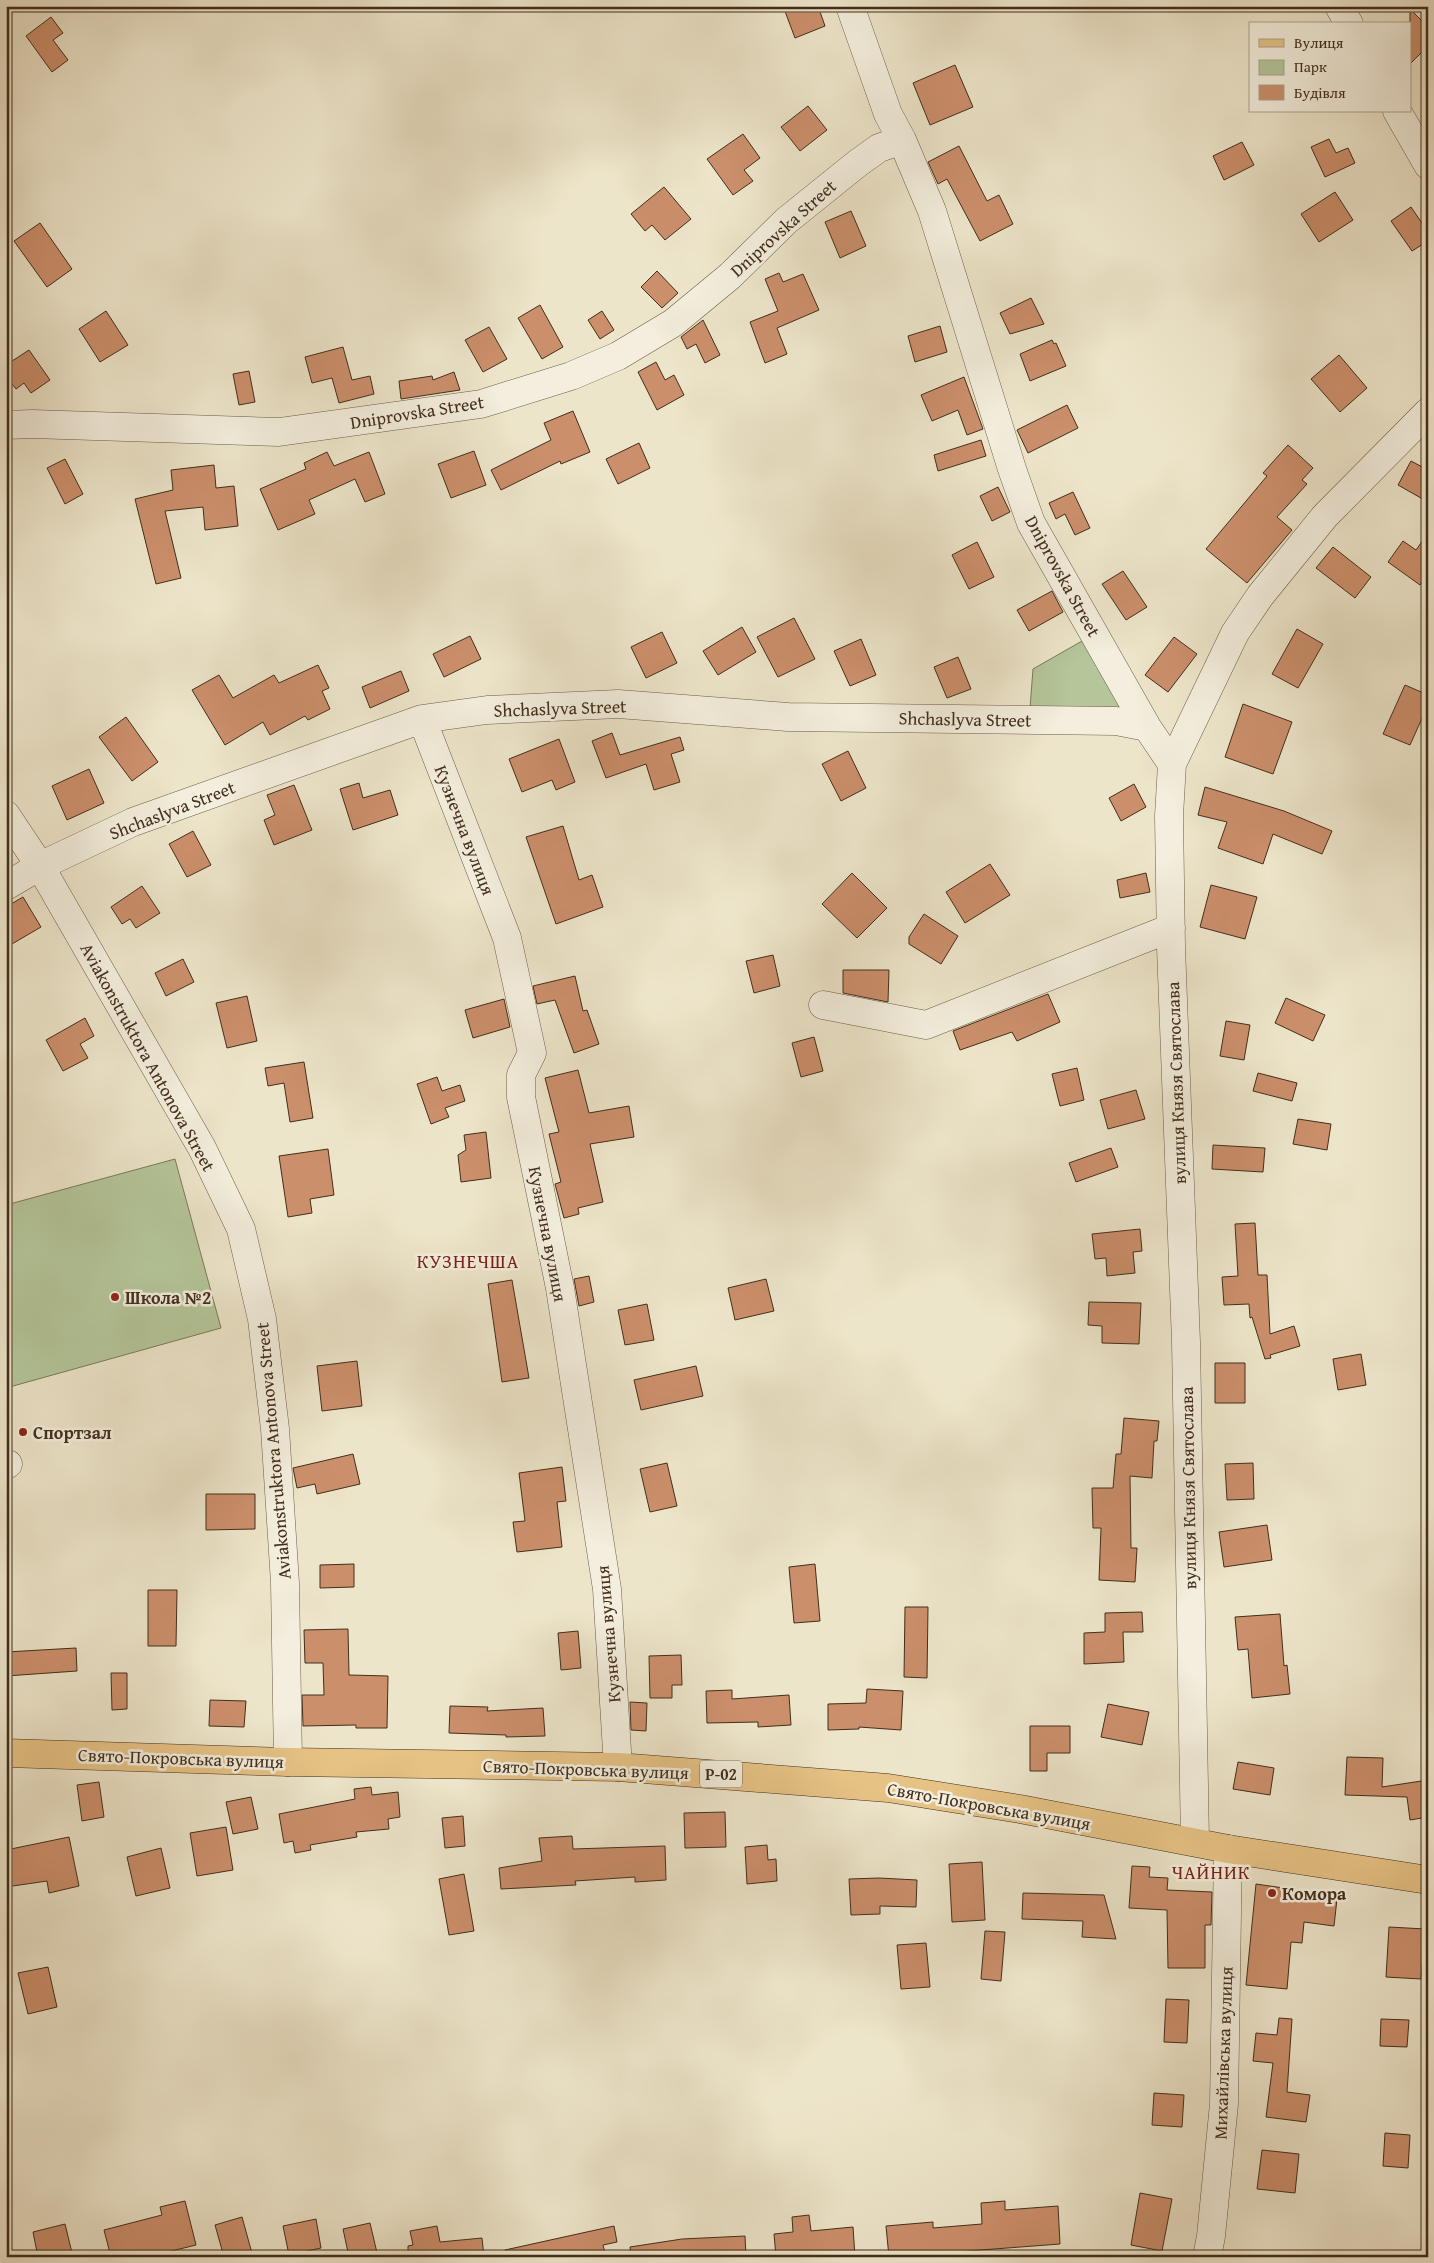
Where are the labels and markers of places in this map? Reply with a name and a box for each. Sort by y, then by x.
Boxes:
place label: Школа №2 [125,1284,211,1311]
marker: Школа №2 [109,1291,121,1303]
place label: Спортзал [33,1419,112,1446]
marker: Спортзал [17,1426,29,1438]
place label: Комора [1282,1880,1347,1907]
marker: Комора [1266,1887,1278,1899]

